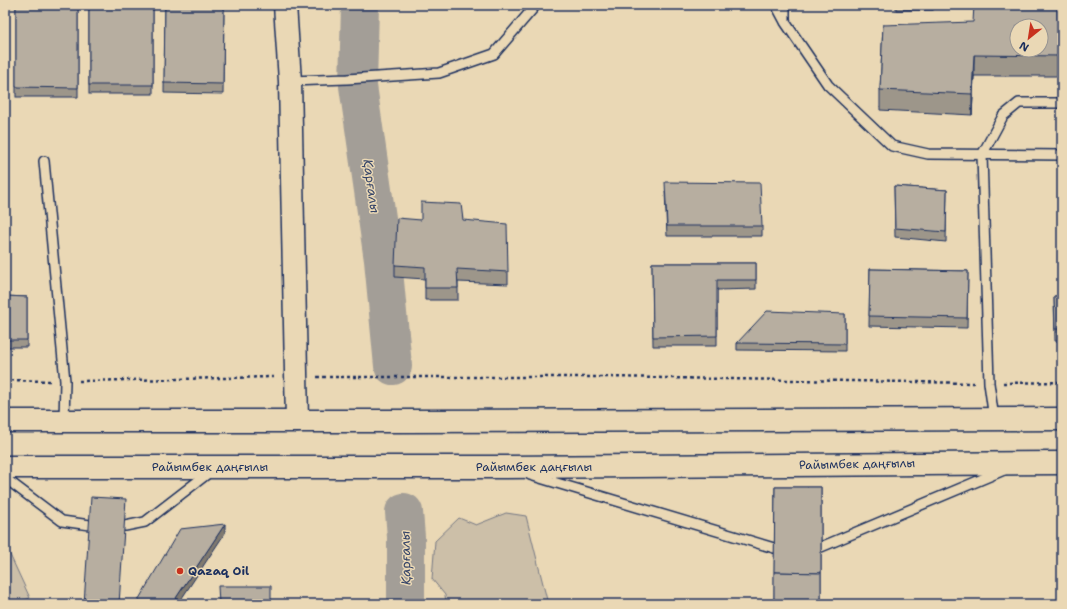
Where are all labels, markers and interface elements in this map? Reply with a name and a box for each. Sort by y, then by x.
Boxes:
north arrow [1009,18,1049,58]
text: N [1016,37,1032,55]
water label: Қарғалы [359,158,384,214]
street label: Райымбек даңғылы [799,455,915,473]
street label: Райымбек даңғылы [152,459,268,475]
street label: Райымбек даңғылы [476,459,592,475]
water label: Қарғалы [397,531,414,585]
place label: Qazaq Oil [188,563,249,579]
marker: Qazaq Oil [175,566,185,576]

